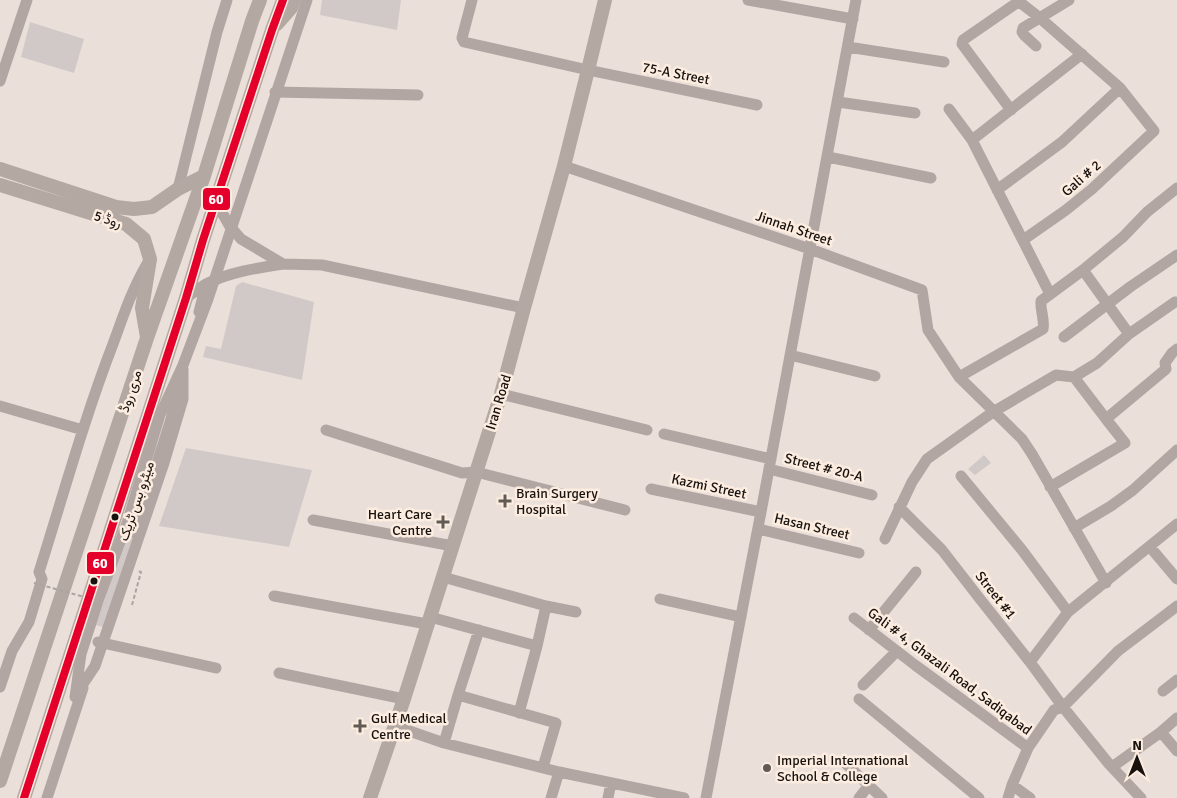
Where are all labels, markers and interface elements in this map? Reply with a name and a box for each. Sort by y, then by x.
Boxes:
street label: 75-A Street [641,59,711,88]
street label: Gali # 2 [1058,157,1105,200]
line badge: 60 [202,187,231,211]
text: 60 [208,191,224,208]
street label: روڈ 5 [92,207,124,232]
street label: Jinnah Street [753,207,834,250]
street label: مری روڈ [116,368,145,414]
street label: Iran Road [482,372,515,432]
street label: Street # 20-A [783,450,865,486]
street label: میٹرو بس ٹریک [115,459,158,543]
street label: Kazmi Street [670,470,748,503]
place label: Brain Surgery Hospital [516,485,598,518]
marker: Brain Surgery Hospital [498,494,512,508]
place label: Heart Care Centre [368,506,432,539]
street label: Hasan Street [772,510,851,543]
unlabelled marker [110,512,120,522]
marker: Heart Care Centre [436,515,450,529]
line badge: 60 [86,551,115,575]
text: 60 [92,555,108,572]
street label: Street #1 [972,568,1020,623]
unlabelled marker [89,576,99,586]
street label: Gali # 4, Ghazali Road, Sadiqabad [864,604,1035,739]
place label: Gulf Medical Centre [371,710,447,743]
marker: Gulf Medical Centre [353,719,367,733]
north arrow [1112,733,1162,783]
text: N [1132,737,1142,754]
place label: Imperial International School & College [777,752,908,785]
marker: Imperial International School & College [761,762,773,774]

